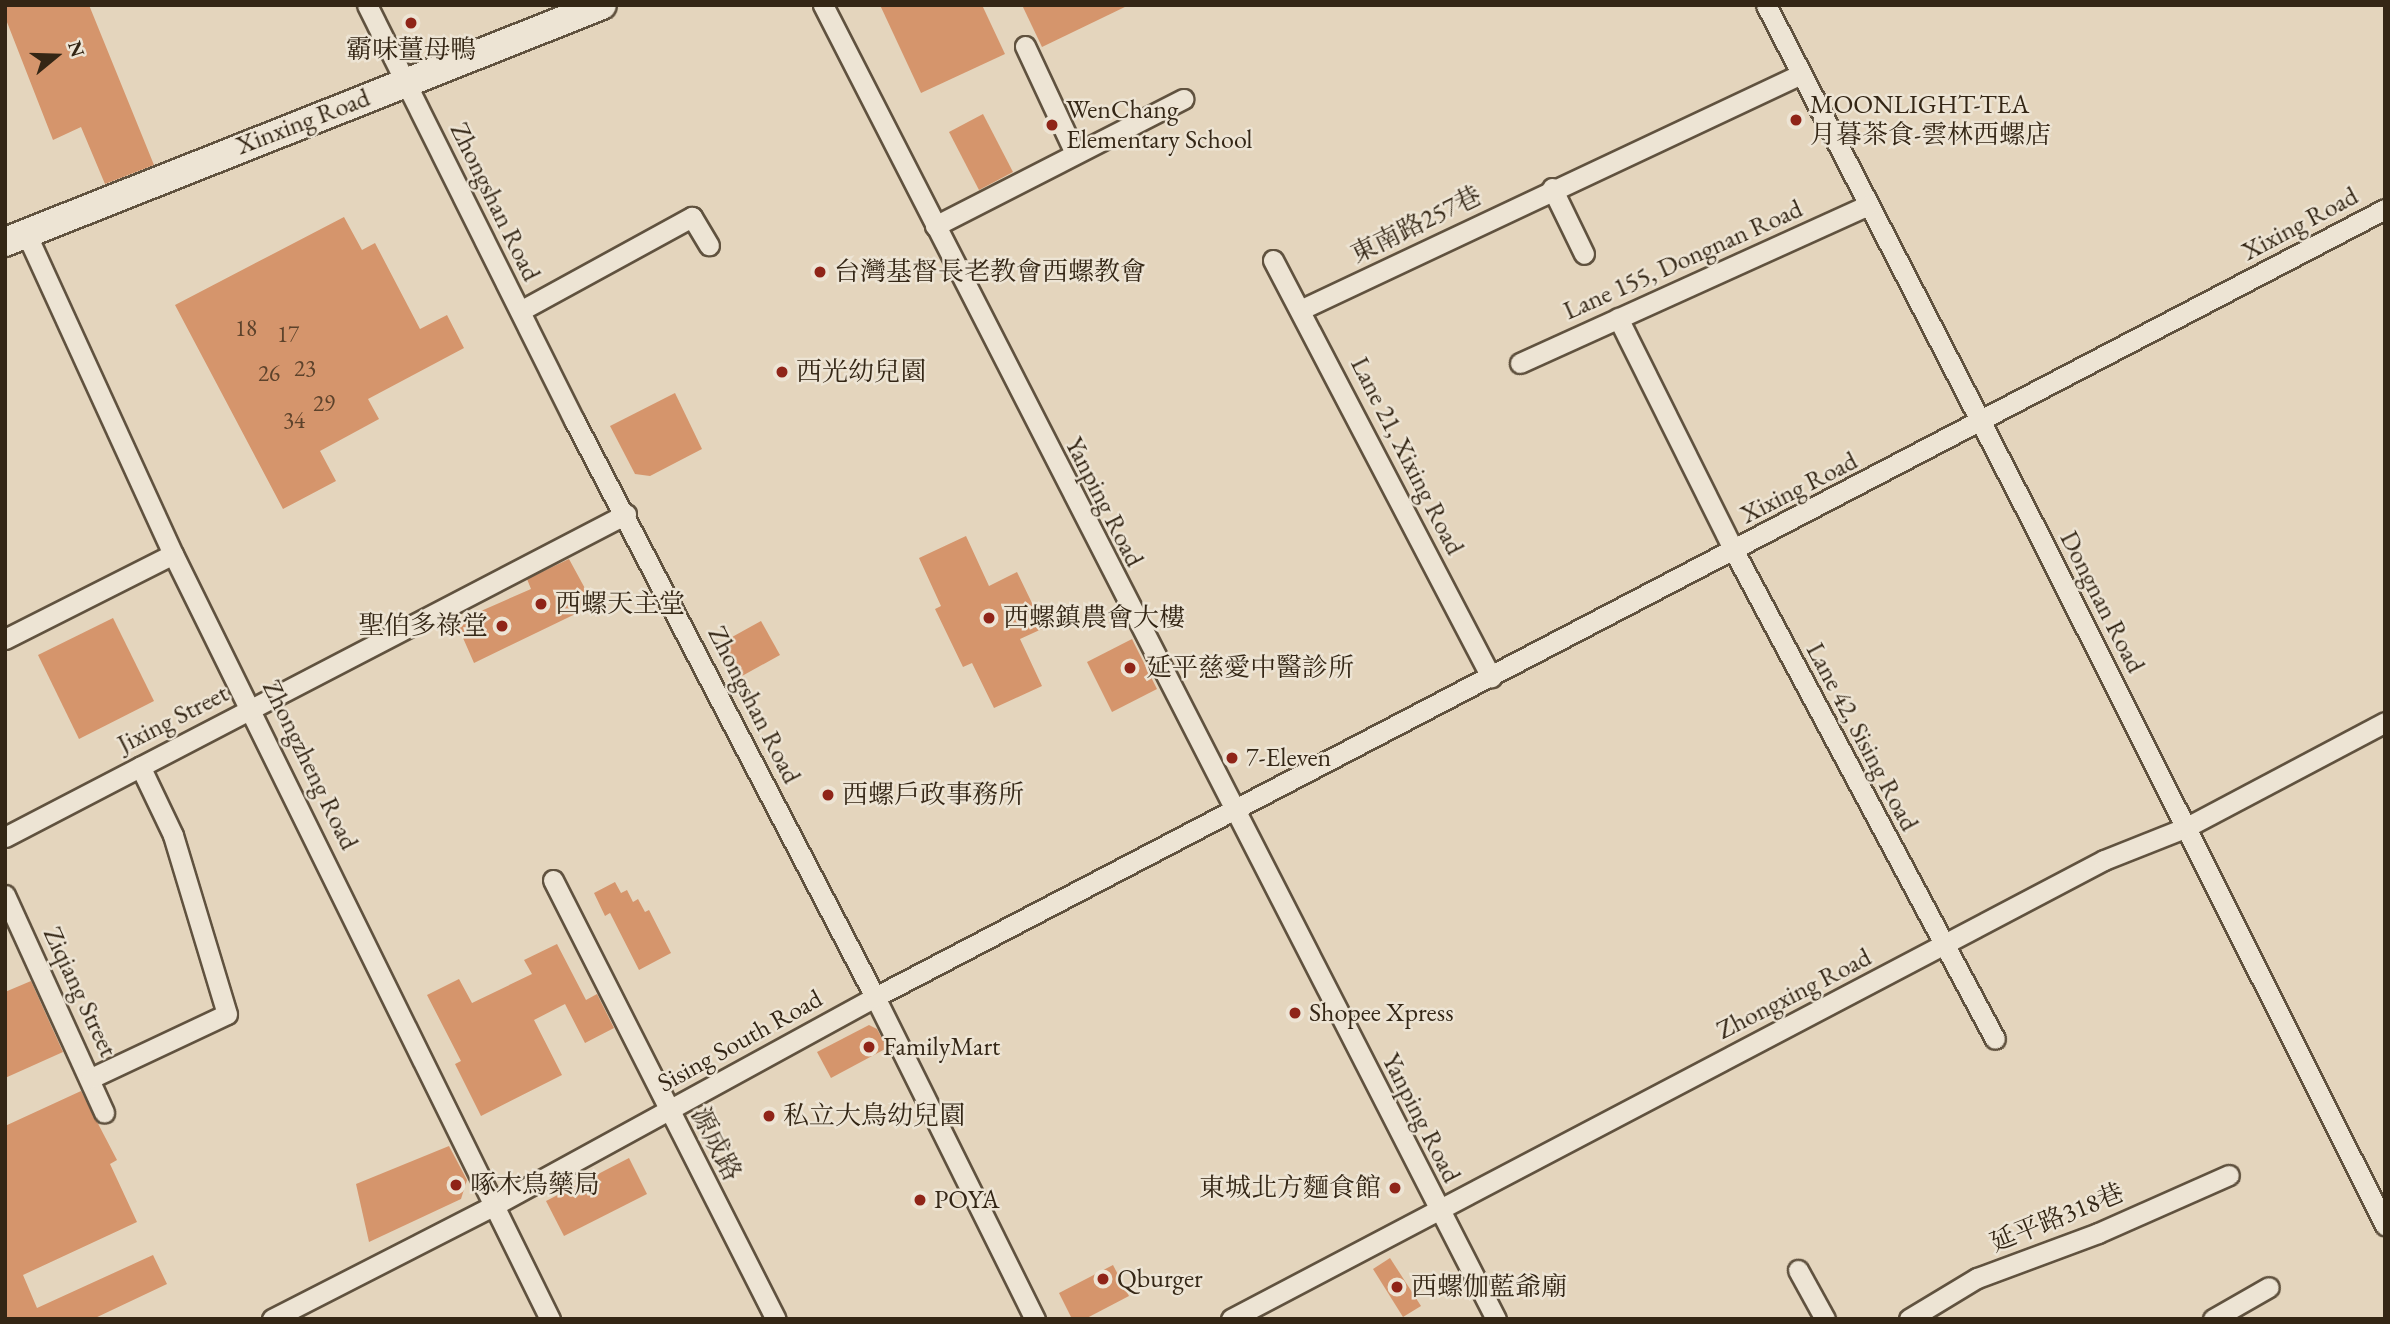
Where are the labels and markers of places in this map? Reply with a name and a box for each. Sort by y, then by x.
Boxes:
marker: 霸味薑母鴨 [403,15,419,31]
place label: 霸味薑母鴨 [346,34,476,66]
place label: MOONLIGHT-TEA 月暮茶食-雲林西螺店 [1810,89,2051,150]
place label: WenChang Elementary School [1066,94,1253,156]
marker: MOONLIGHT-TEA 月暮茶食-雲林西螺店 [1788,112,1804,128]
marker: WenChang Elementary School [1044,117,1060,133]
place label: 台灣基督長老教會西螺教會 [834,256,1146,288]
marker: 台灣基督長老教會西螺教會 [812,264,828,280]
place label: 西光幼兒園 [796,356,926,388]
marker: 西光幼兒園 [774,364,790,380]
place label: 西螺天主堂 [555,588,685,620]
marker: 西螺天主堂 [533,596,549,612]
place label: 西螺鎮農會大樓 [1003,602,1185,634]
place label: 聖伯多祿堂 [358,610,488,642]
marker: 西螺鎮農會大樓 [981,610,997,626]
marker: 聖伯多祿堂 [494,618,510,634]
place label: 延平慈愛中醫診所 [1146,652,1354,684]
marker: 延平慈愛中醫診所 [1120,658,1140,678]
place label: 7-Eleven [1246,742,1331,774]
marker: 7-Eleven [1224,750,1240,766]
place label: 西螺戶政事務所 [842,779,1024,811]
marker: 西螺戶政事務所 [820,787,836,803]
place label: Shopee Xpress [1309,997,1454,1029]
marker: Shopee Xpress [1287,1005,1303,1021]
place label: FamilyMart [883,1031,1000,1063]
marker: FamilyMart [861,1039,877,1055]
place label: 私立大鳥幼兒園 [783,1100,965,1132]
marker: 私立大鳥幼兒園 [761,1108,777,1124]
place label: 啄木鳥藥局 [470,1169,600,1201]
place label: 東城北方麵食館 [1199,1172,1381,1204]
marker: 啄木鳥藥局 [448,1177,464,1193]
marker: 東城北方麵食館 [1387,1180,1403,1196]
place label: POYA [934,1184,999,1216]
marker: POYA [912,1192,928,1208]
place label: Qburger [1117,1263,1203,1295]
marker: Qburger [1095,1271,1111,1287]
place label: 西螺伽藍爺廟 [1411,1271,1567,1303]
marker: 西螺伽藍爺廟 [1389,1279,1405,1295]

